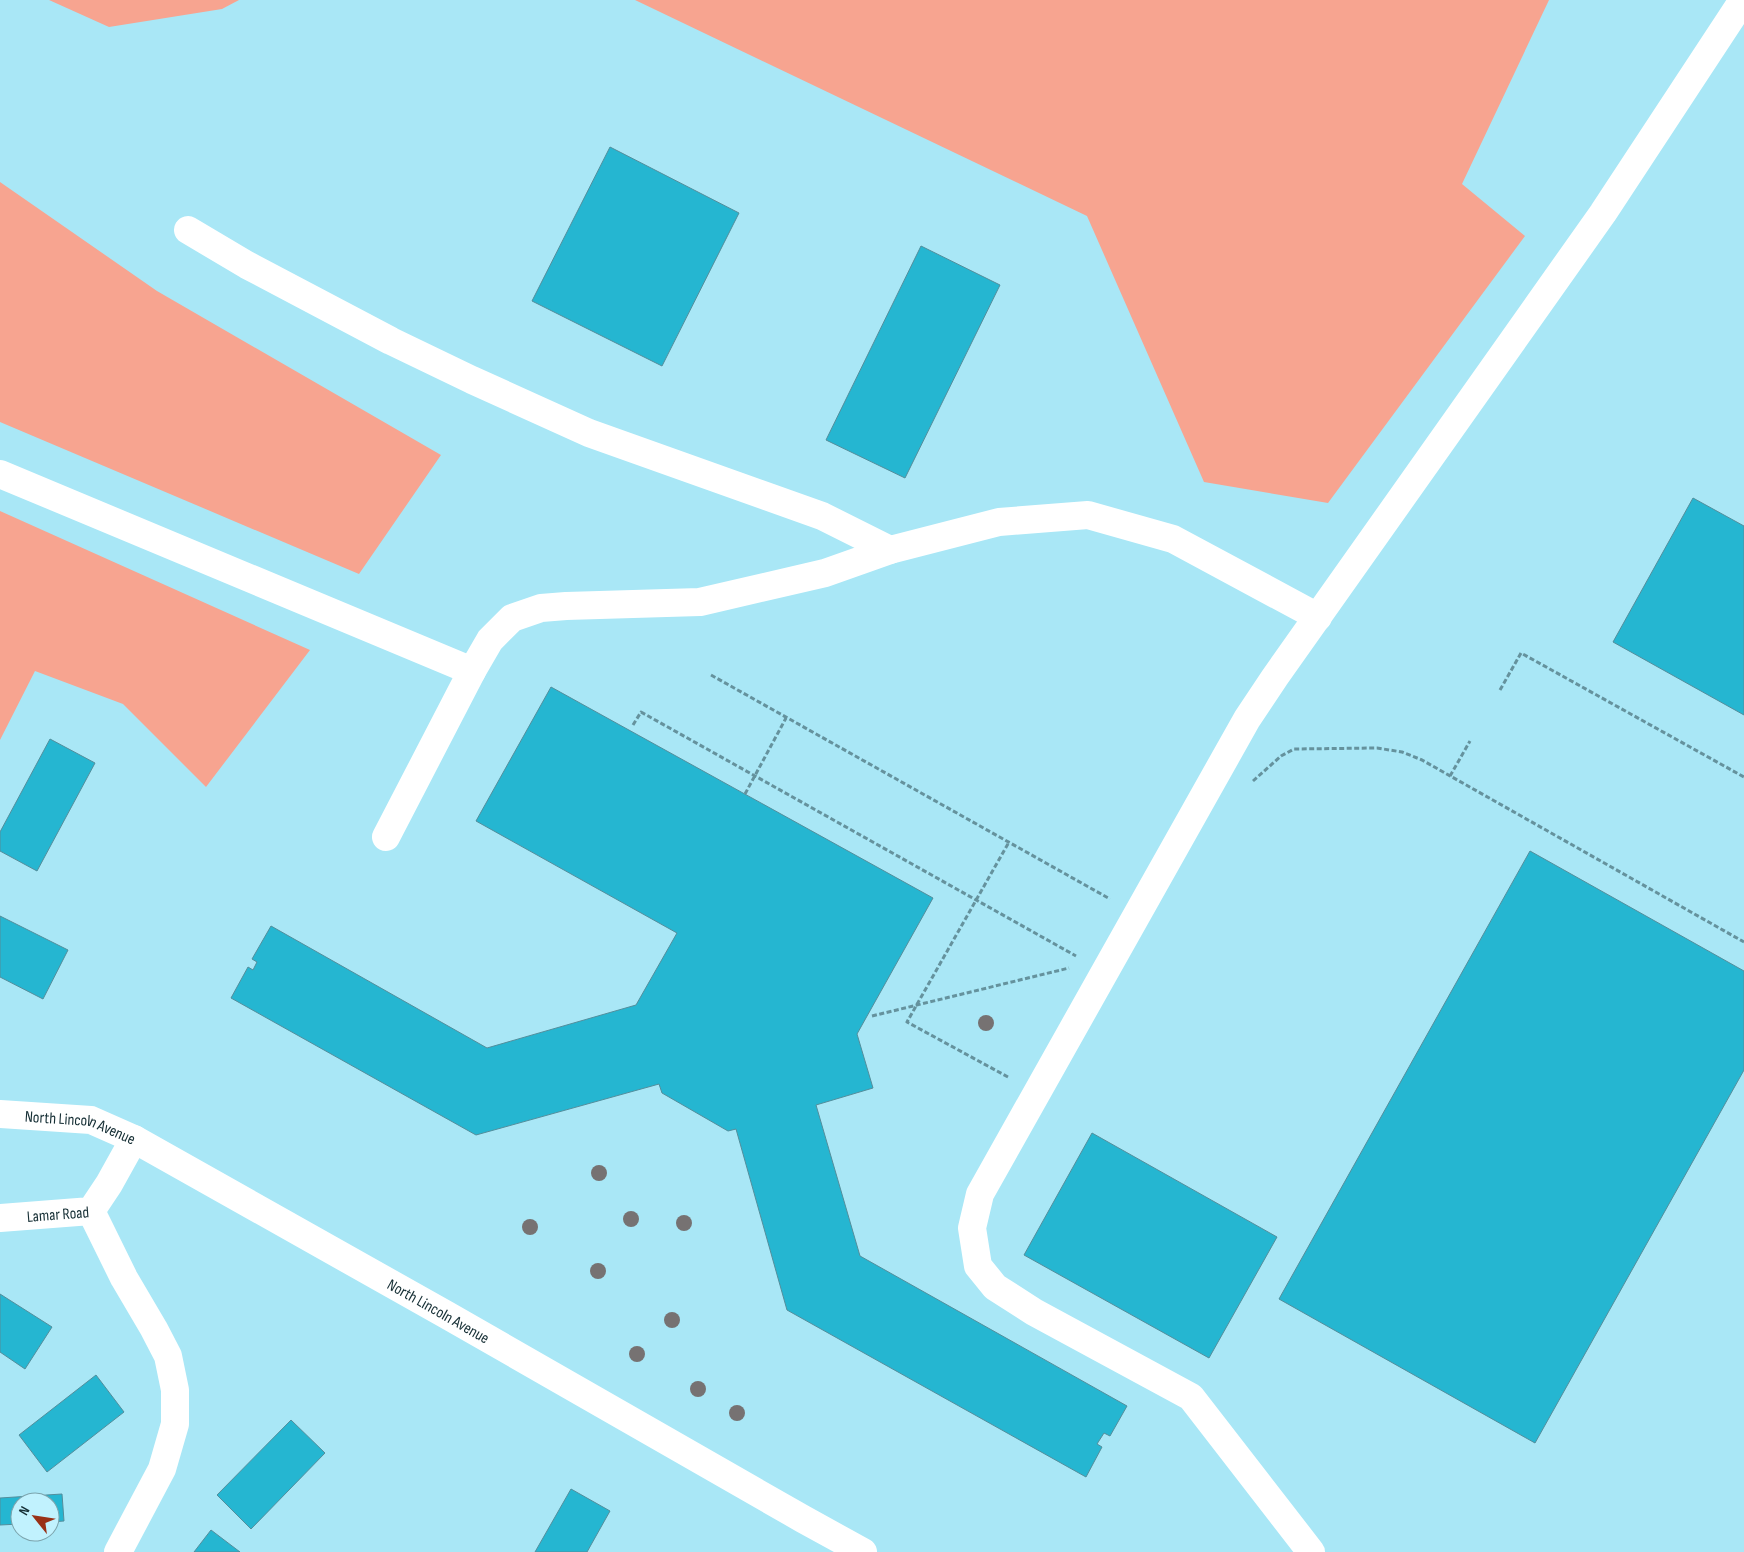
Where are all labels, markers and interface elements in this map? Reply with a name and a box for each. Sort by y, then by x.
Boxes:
street label: North Lincoln Avenue [24,1108,138,1149]
street label: Lamar Road [26,1203,90,1227]
street label: North Lincoln Avenue [384,1276,492,1348]
north arrow [10,1492,60,1542]
text: N [15,1503,33,1518]

